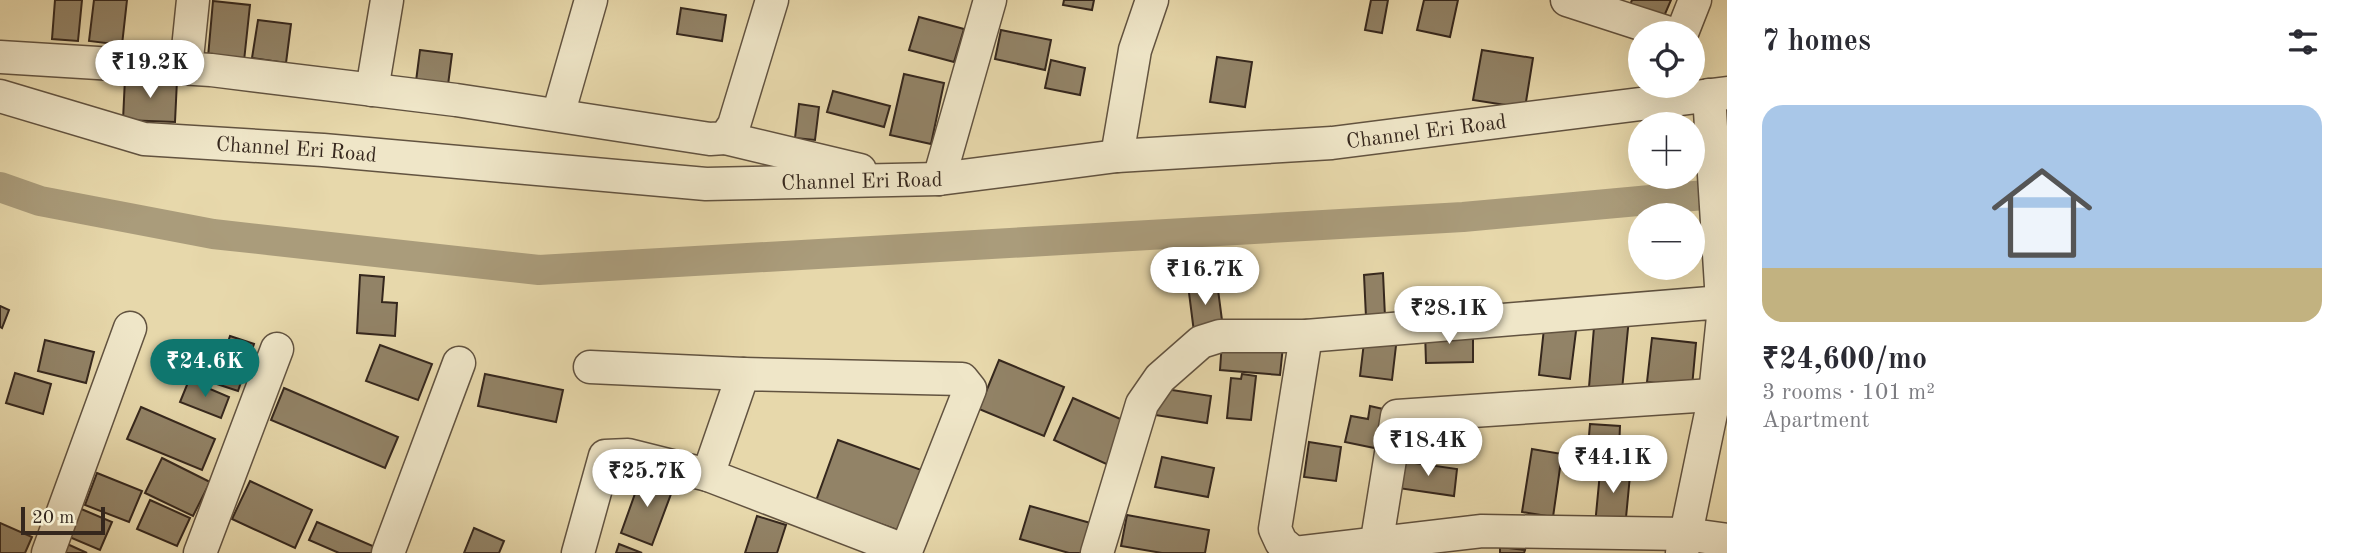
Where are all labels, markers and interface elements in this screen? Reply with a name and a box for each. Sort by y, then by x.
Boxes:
map controls [1628,21,1705,280]
button: locate [1628,21,1705,98]
icon: filters [2284,23,2322,61]
text: 7 homes [1762,27,1871,57]
pin: ₹19.2K [93,41,207,100]
text: ₹19.2K [111,51,189,74]
street label: Channel Eri Road [1345,112,1508,153]
button: + [1628,112,1705,189]
street label: Channel Eri Road [215,134,378,167]
icon: home [1979,150,2105,276]
street label: Channel Eri Road [781,170,943,194]
button: − [1628,203,1705,280]
pin: ₹16.7K [1148,247,1262,307]
text: ₹16.7K [1166,258,1244,281]
pin: ₹28.1K [1392,286,1506,346]
text: ₹28.1K [1410,297,1488,320]
pin: ₹24.6K [148,340,262,399]
text: ₹24,600/mo [1762,345,1927,375]
text: ₹24.6K [166,350,244,373]
text: 3 rooms · 101 m² [1762,381,1935,404]
text: Apartment [1762,409,1870,432]
pin: ₹18.4K [1371,419,1485,478]
text: ₹18.4K [1389,429,1467,452]
pin: ₹44.1K [1556,435,1670,495]
text: ₹44.1K [1574,446,1652,469]
pin: ₹25.7K [590,449,704,509]
text: ₹25.7K [608,460,686,483]
scale bar [21,504,105,536]
text: 20 m [32,509,74,528]

